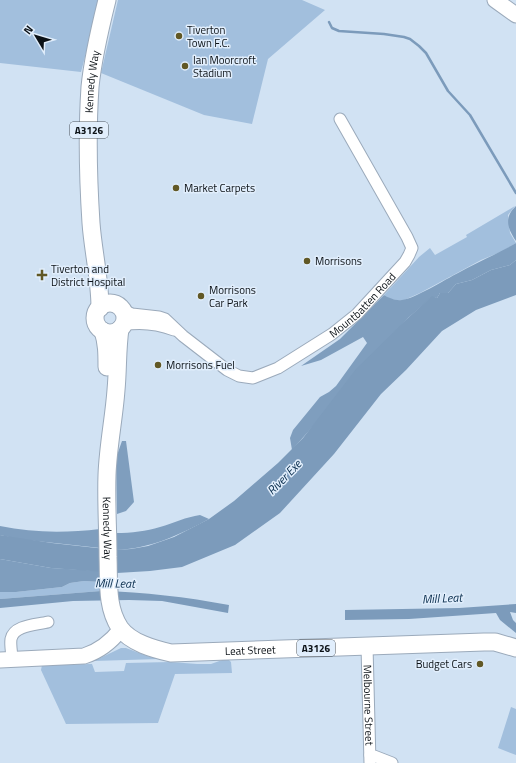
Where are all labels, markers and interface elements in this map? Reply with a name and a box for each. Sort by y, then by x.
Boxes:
north arrow [16,16,56,56]
text: N [19,22,37,38]
place label: Tiverton Town F.C. [187,22,230,51]
marker: Tiverton Town F.C. [174,31,184,41]
street label: Kennedy Way [81,48,103,113]
place label: Ian Moorcroft Stadium [193,52,256,81]
marker: Ian Moorcroft Stadium [180,61,190,71]
road number: A3126 [70,122,108,138]
place label: Market Carpets [184,180,255,196]
marker: Market Carpets [171,183,181,193]
place label: Morrisons [315,253,362,269]
marker: Morrisons [302,256,312,266]
place label: Tiverton and District Hospital [51,261,125,290]
marker: Tiverton and District Hospital [36,269,48,281]
street label: Mountbatten Road [326,269,399,341]
place label: Morrisons Car Park [209,282,256,311]
marker: Morrisons Car Park [196,291,206,301]
place label: Morrisons Fuel [166,357,235,373]
marker: Morrisons Fuel [153,360,163,370]
water label: River Exe [262,454,307,499]
street label: Kennedy Way [99,497,116,561]
water label: Mill Leat [95,573,136,593]
water label: Mill Leat [422,587,464,609]
road number: A3126 [297,640,335,656]
street label: Leat Street [225,641,276,659]
place label: Budget Cars [416,656,472,672]
marker: Budget Cars [475,659,485,669]
street label: Melbourne Street [359,664,378,746]

